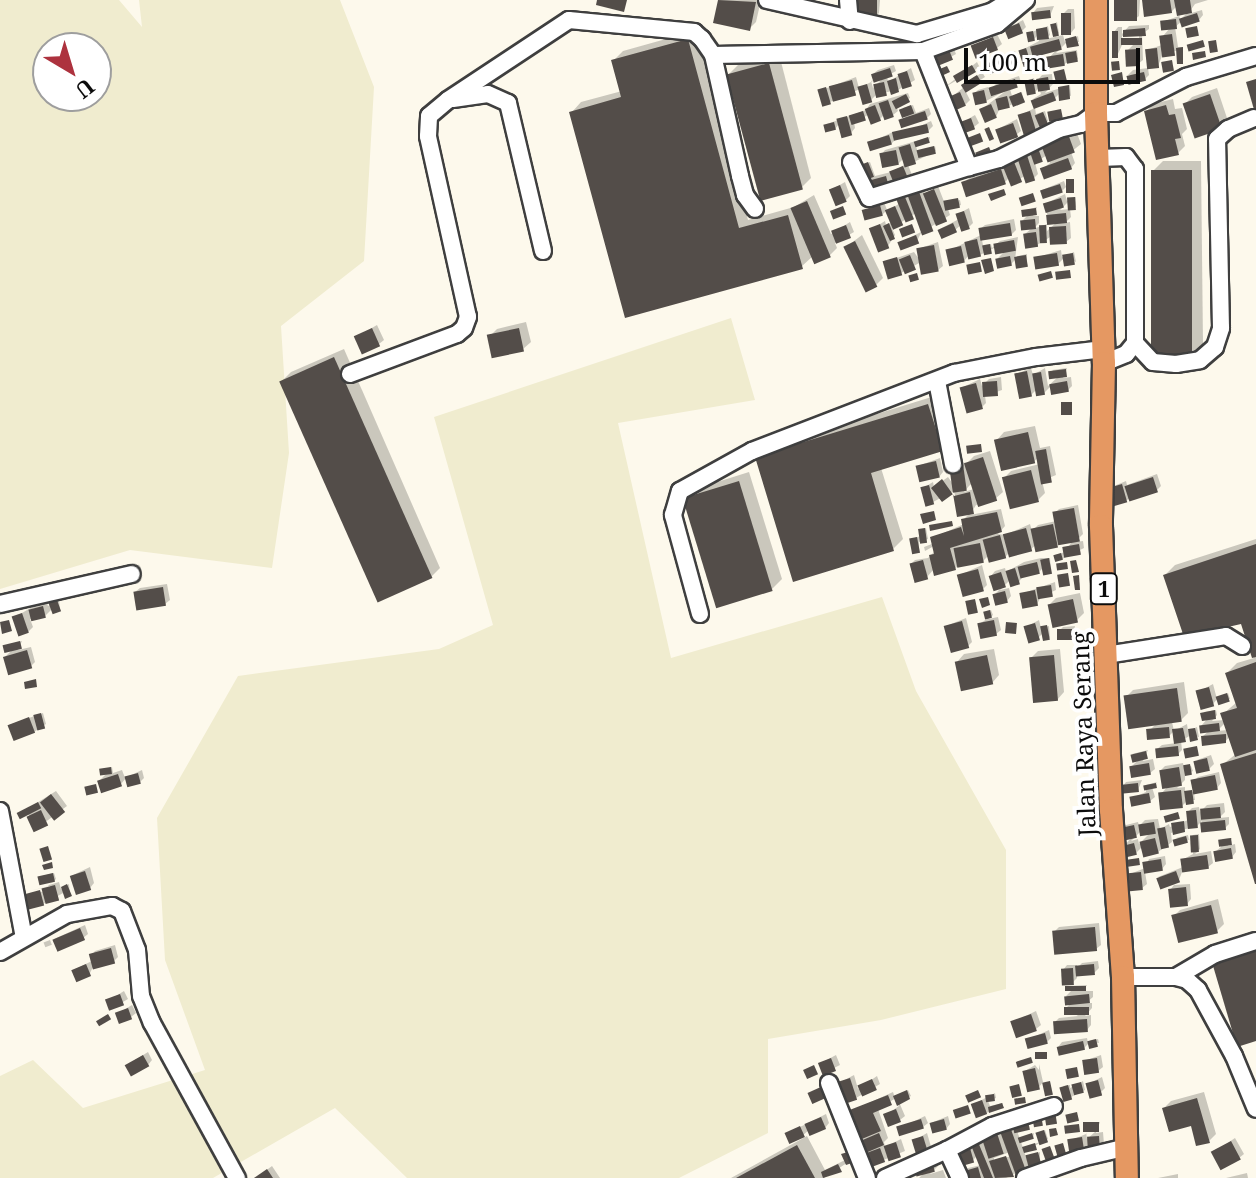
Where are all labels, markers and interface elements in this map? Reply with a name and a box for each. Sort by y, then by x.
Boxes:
north arrow [32,32,112,112]
scale bar [968,32,1144,82]
text: 100 m [978,45,1047,78]
text: U [70,72,101,106]
road number: 1 [1088,571,1120,607]
street label: Jalan Raya Serang [1065,631,1101,837]

